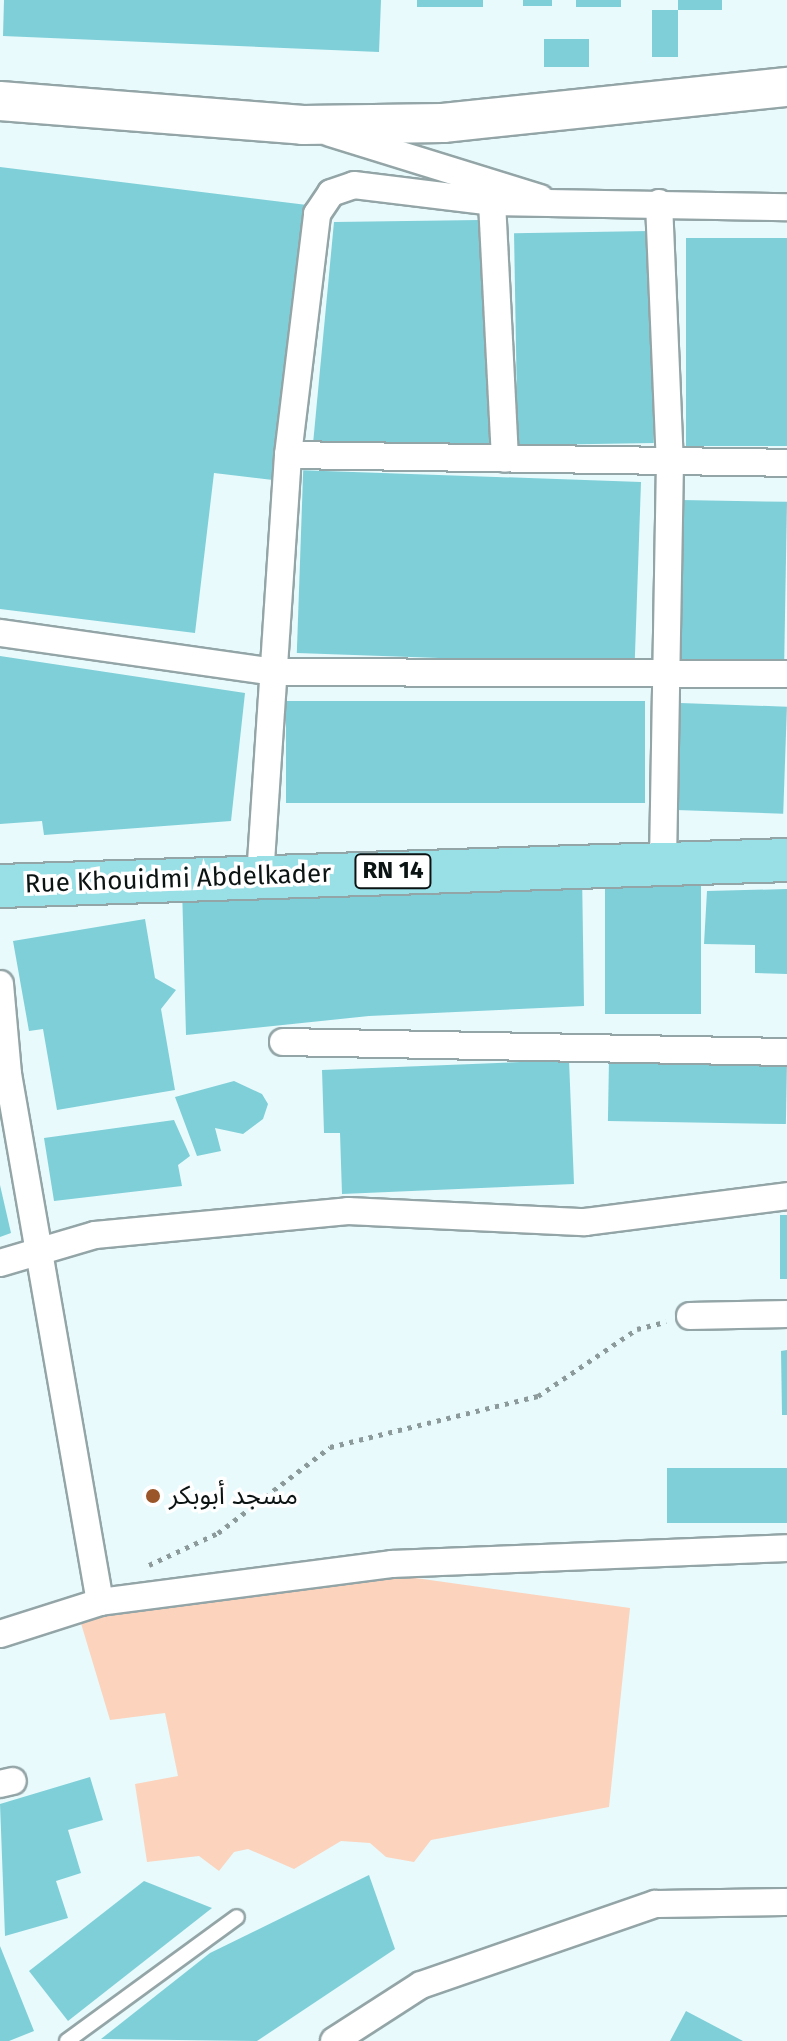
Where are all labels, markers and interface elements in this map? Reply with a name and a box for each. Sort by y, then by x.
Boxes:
road number: RN 14 [353,851,433,891]
street label: Rue Khouidmi Abdelkader [24,858,332,900]
place label: مسجد أبوبكر [169,1480,298,1512]
marker: مسجد أبوبكر [144,1487,162,1505]

